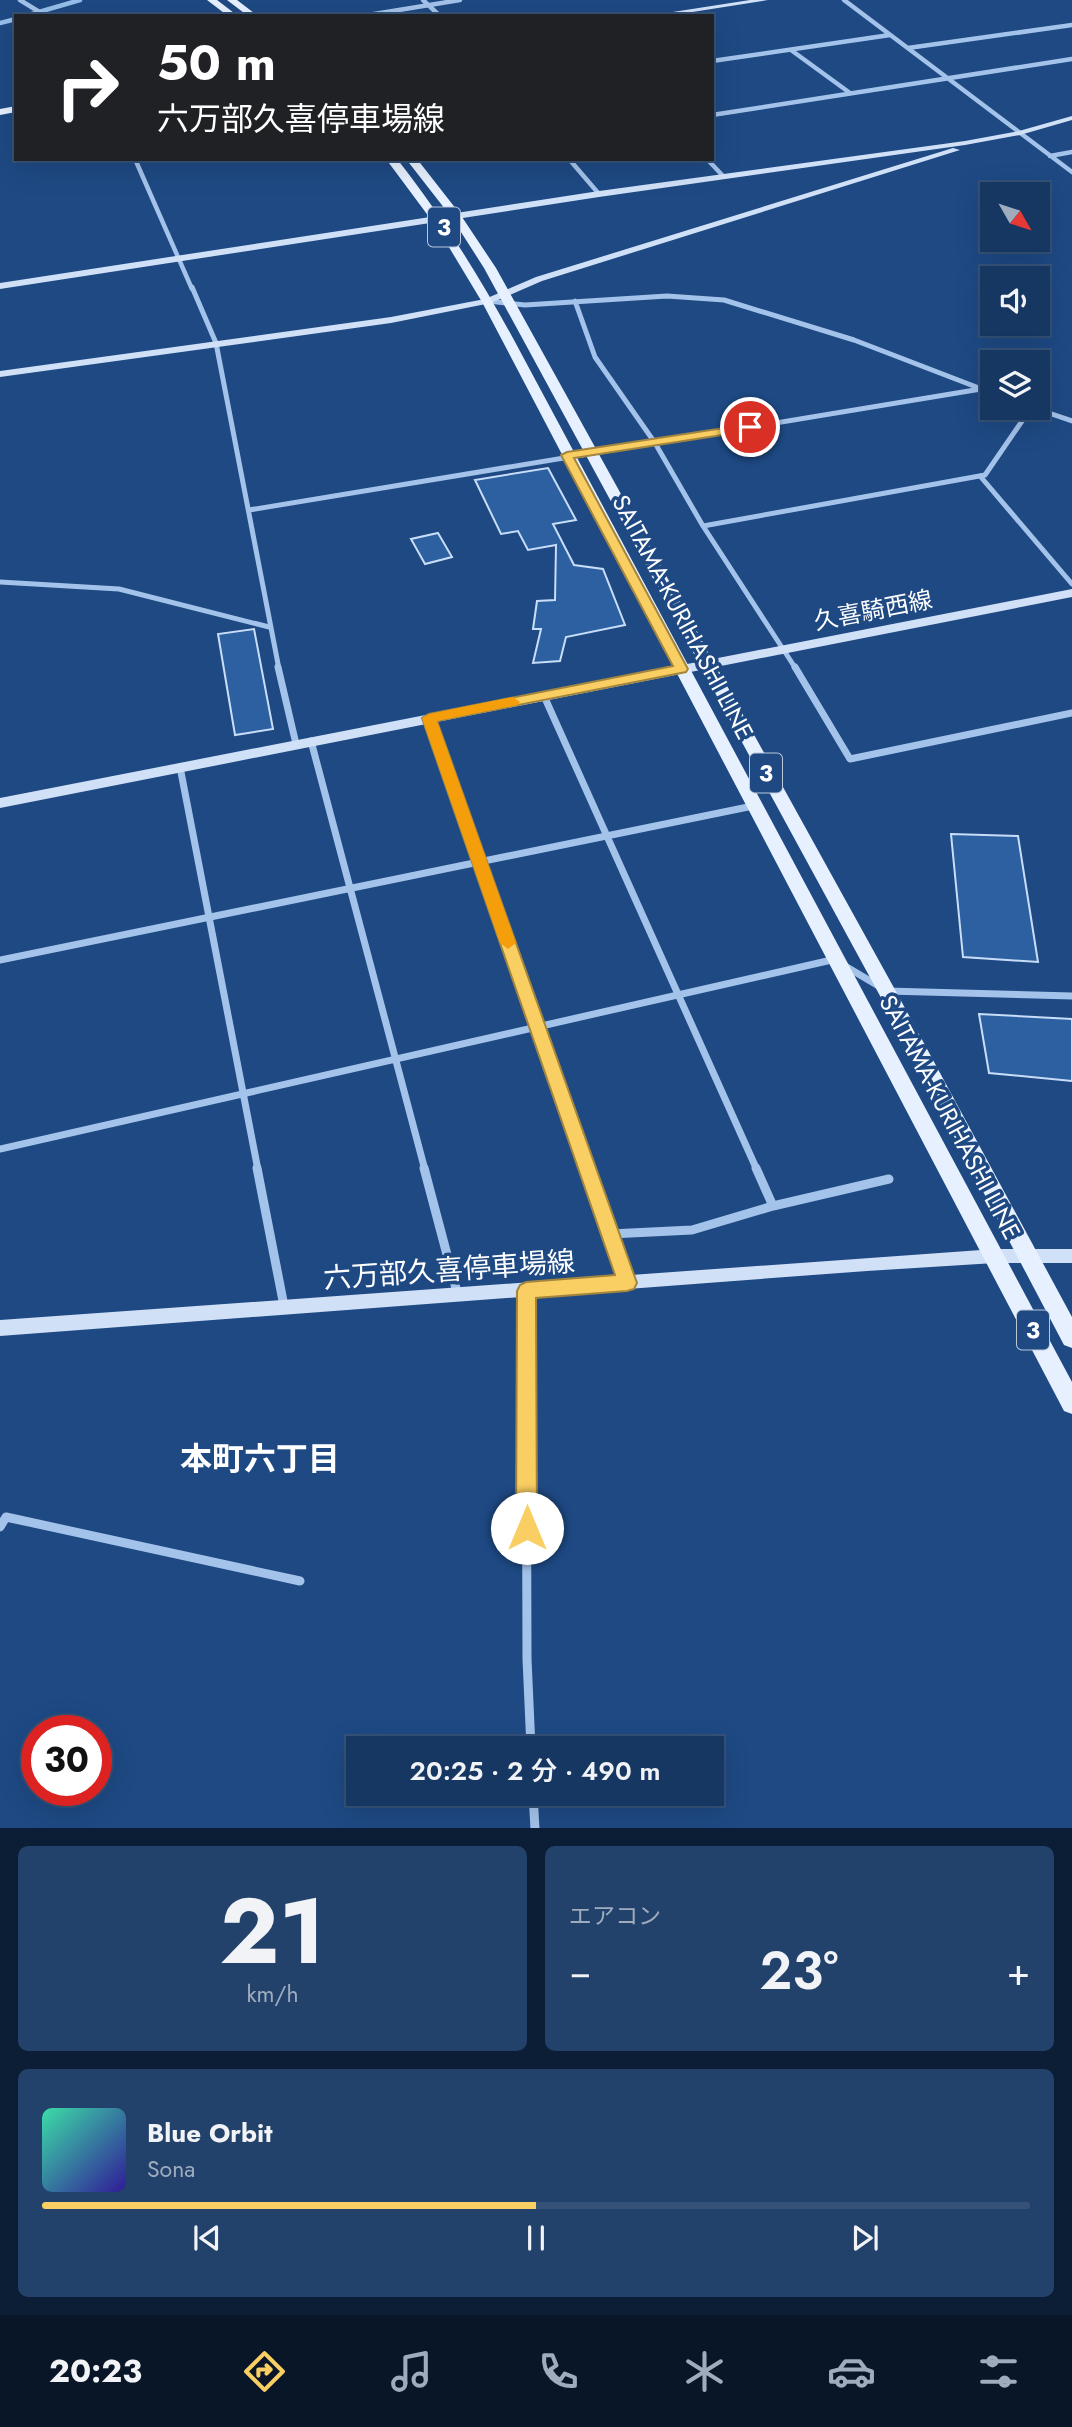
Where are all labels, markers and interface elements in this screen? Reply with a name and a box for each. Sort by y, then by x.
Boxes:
text: 50 m [157,28,276,98]
icon: right [42,42,133,133]
text: 六万部久喜停車場線 [157,96,445,142]
north arrow [980,182,1050,252]
map controls [980,182,1050,420]
road number: 3 [428,208,460,246]
button: sound [980,266,1050,336]
button: layers [980,350,1050,420]
pin [720,397,780,457]
icon: arrive [731,408,769,446]
street label: SAITAMA-KURIHASHI LINE [604,488,762,746]
street label: 久喜騎西線 [811,581,935,639]
road number: 3 [750,754,782,792]
street label: SAITAMA-KURIHASHI LINE [871,988,1029,1246]
street label: 六万部久喜停車場線 [322,1241,576,1299]
road number: 3 [1017,1310,1049,1350]
district label: 本町六丁目 [180,1436,340,1482]
position arrow [490,1491,564,1565]
speed limit sign: 30 [21,1715,112,1806]
text: 20:25 · 2 分 · 490 m [410,1752,660,1790]
text: 21 [219,1866,326,1997]
text: エアコン [569,1899,661,1933]
text: 23° [760,1933,838,2009]
text: − [569,1944,591,1999]
text: + [1007,1944,1030,1999]
text: km/h [247,1977,298,2011]
text: Blue Orbit [147,2114,272,2152]
text: Sona [147,2152,195,2186]
icon: previous [188,2219,226,2257]
icon: pause [517,2219,555,2257]
icon: next [846,2219,884,2257]
icon: directions [240,2347,289,2396]
icon: music [387,2347,436,2396]
icon: phone [534,2347,583,2396]
icon: climate [680,2347,729,2396]
icon: car [827,2347,876,2396]
icon: filters [974,2347,1023,2396]
text: 20:23 [49,2348,142,2394]

